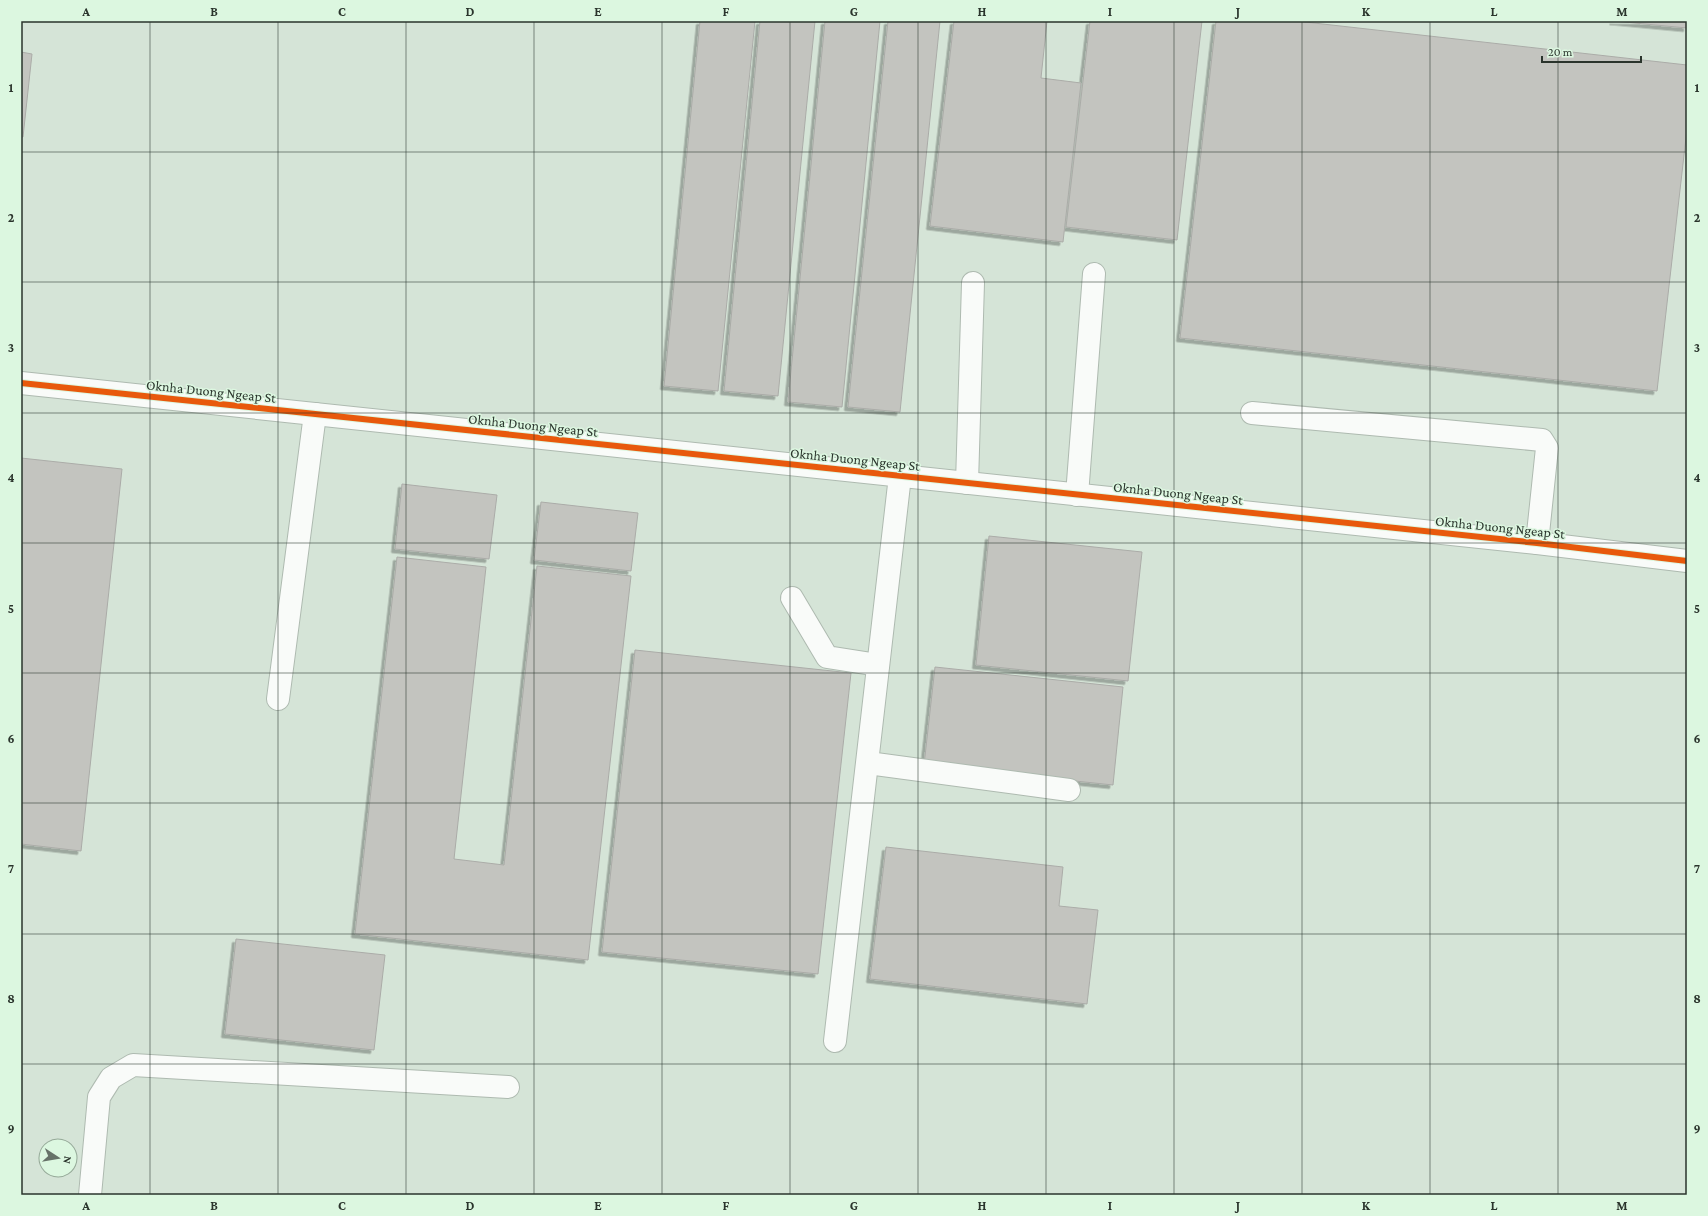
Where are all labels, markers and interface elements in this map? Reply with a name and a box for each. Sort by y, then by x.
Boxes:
text: A [81,4,90,19]
text: B [210,4,218,19]
text: C [338,4,346,19]
text: D [466,4,475,19]
text: E [594,4,602,19]
text: F [723,4,730,19]
text: G [850,4,858,19]
text: H [978,4,987,19]
text: I [1108,4,1112,19]
text: J [1234,4,1240,19]
text: K [1362,4,1371,19]
text: L [1491,4,1498,19]
text: M [1616,4,1628,19]
scale bar [1542,38,1641,64]
text: 20 m [1548,45,1573,59]
text: 1 [9,80,14,95]
text: 1 [1695,80,1700,95]
text: 2 [8,210,15,225]
text: 2 [1694,210,1701,225]
text: 3 [8,340,14,355]
text: 3 [1694,340,1700,355]
street label: Oknha Duong Ngeap St [145,376,277,406]
street label: Oknha Duong Ngeap St [467,410,599,440]
street label: Oknha Duong Ngeap St [789,444,921,474]
text: 4 [7,470,15,485]
text: 4 [1693,470,1701,485]
street label: Oknha Duong Ngeap St [1112,478,1244,508]
street label: Oknha Duong Ngeap St [1434,512,1566,542]
text: 5 [8,601,14,616]
text: 5 [1694,601,1700,616]
text: 6 [7,731,15,746]
text: 6 [1693,731,1701,746]
text: 7 [8,861,14,876]
text: 7 [1694,861,1700,876]
text: 8 [7,991,15,1006]
text: 8 [1693,991,1701,1006]
text: 9 [7,1121,15,1136]
text: 9 [1693,1121,1701,1136]
north arrow [38,1138,78,1178]
text: N [61,1155,74,1165]
text: A [81,1198,90,1213]
text: B [210,1198,218,1213]
text: C [338,1198,346,1213]
text: D [466,1198,475,1213]
text: E [594,1198,602,1213]
text: F [723,1198,730,1213]
text: G [850,1198,858,1213]
text: H [978,1198,987,1213]
text: I [1108,1198,1112,1213]
text: J [1234,1198,1240,1213]
text: K [1362,1198,1371,1213]
text: L [1491,1198,1498,1213]
text: M [1616,1198,1628,1213]

